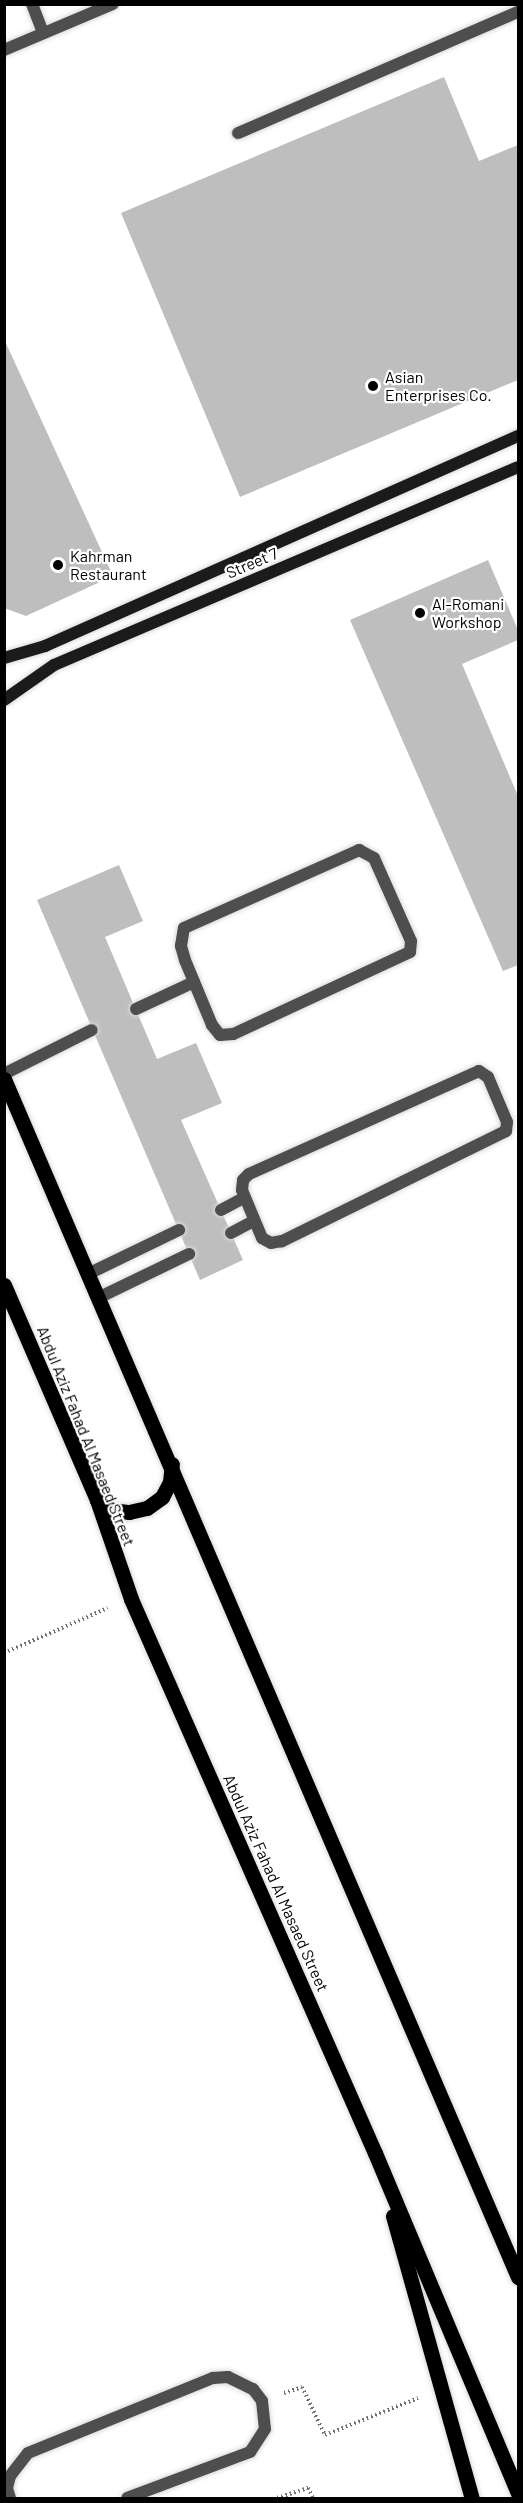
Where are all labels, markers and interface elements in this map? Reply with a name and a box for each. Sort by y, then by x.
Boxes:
place label: Asian Enterprises Co. [385,367,492,405]
marker: Asian Enterprises Co. [366,379,380,393]
street label: Street 7 [223,544,281,582]
place label: Kahrman Restaurant [70,546,147,584]
marker: Kahrman Restaurant [51,558,65,572]
place label: Al-Romani Workshop [432,594,504,632]
marker: Al-Romani Workshop [413,606,427,620]
street label: Abdul Aziz Fahad Al Masaed Street [33,1323,139,1549]
street label: Abdul Aziz Fahad Al Masaed Street [219,1772,333,1994]

